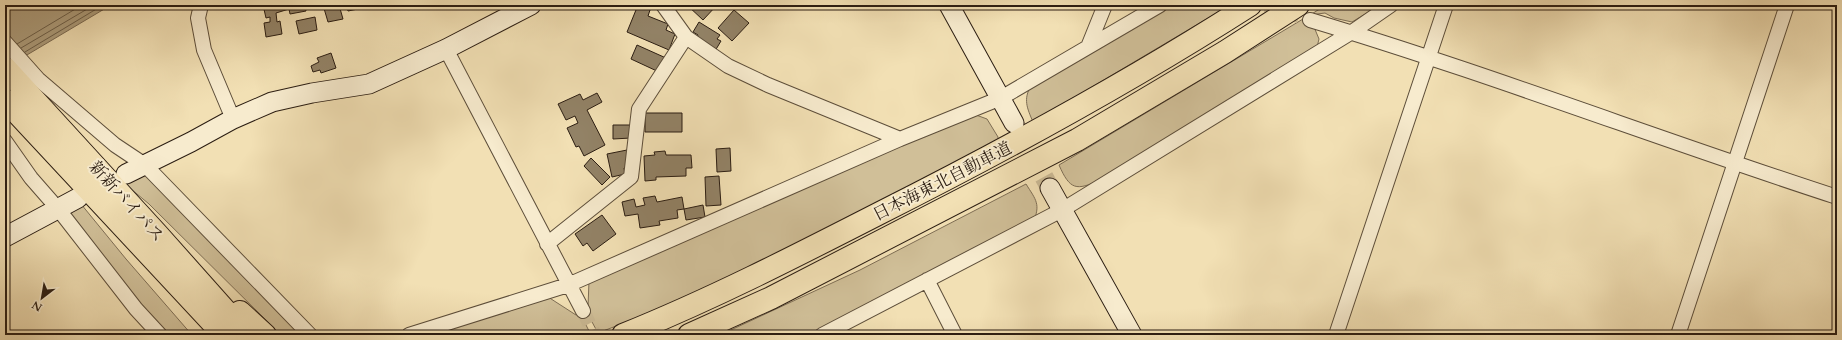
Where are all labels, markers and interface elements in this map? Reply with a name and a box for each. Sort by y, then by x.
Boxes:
street label: 日本海東北自動車道 [869,136,1016,226]
street label: 新新バイパス [84,156,169,247]
north arrow [22,278,62,318]
text: N [29,297,45,315]

